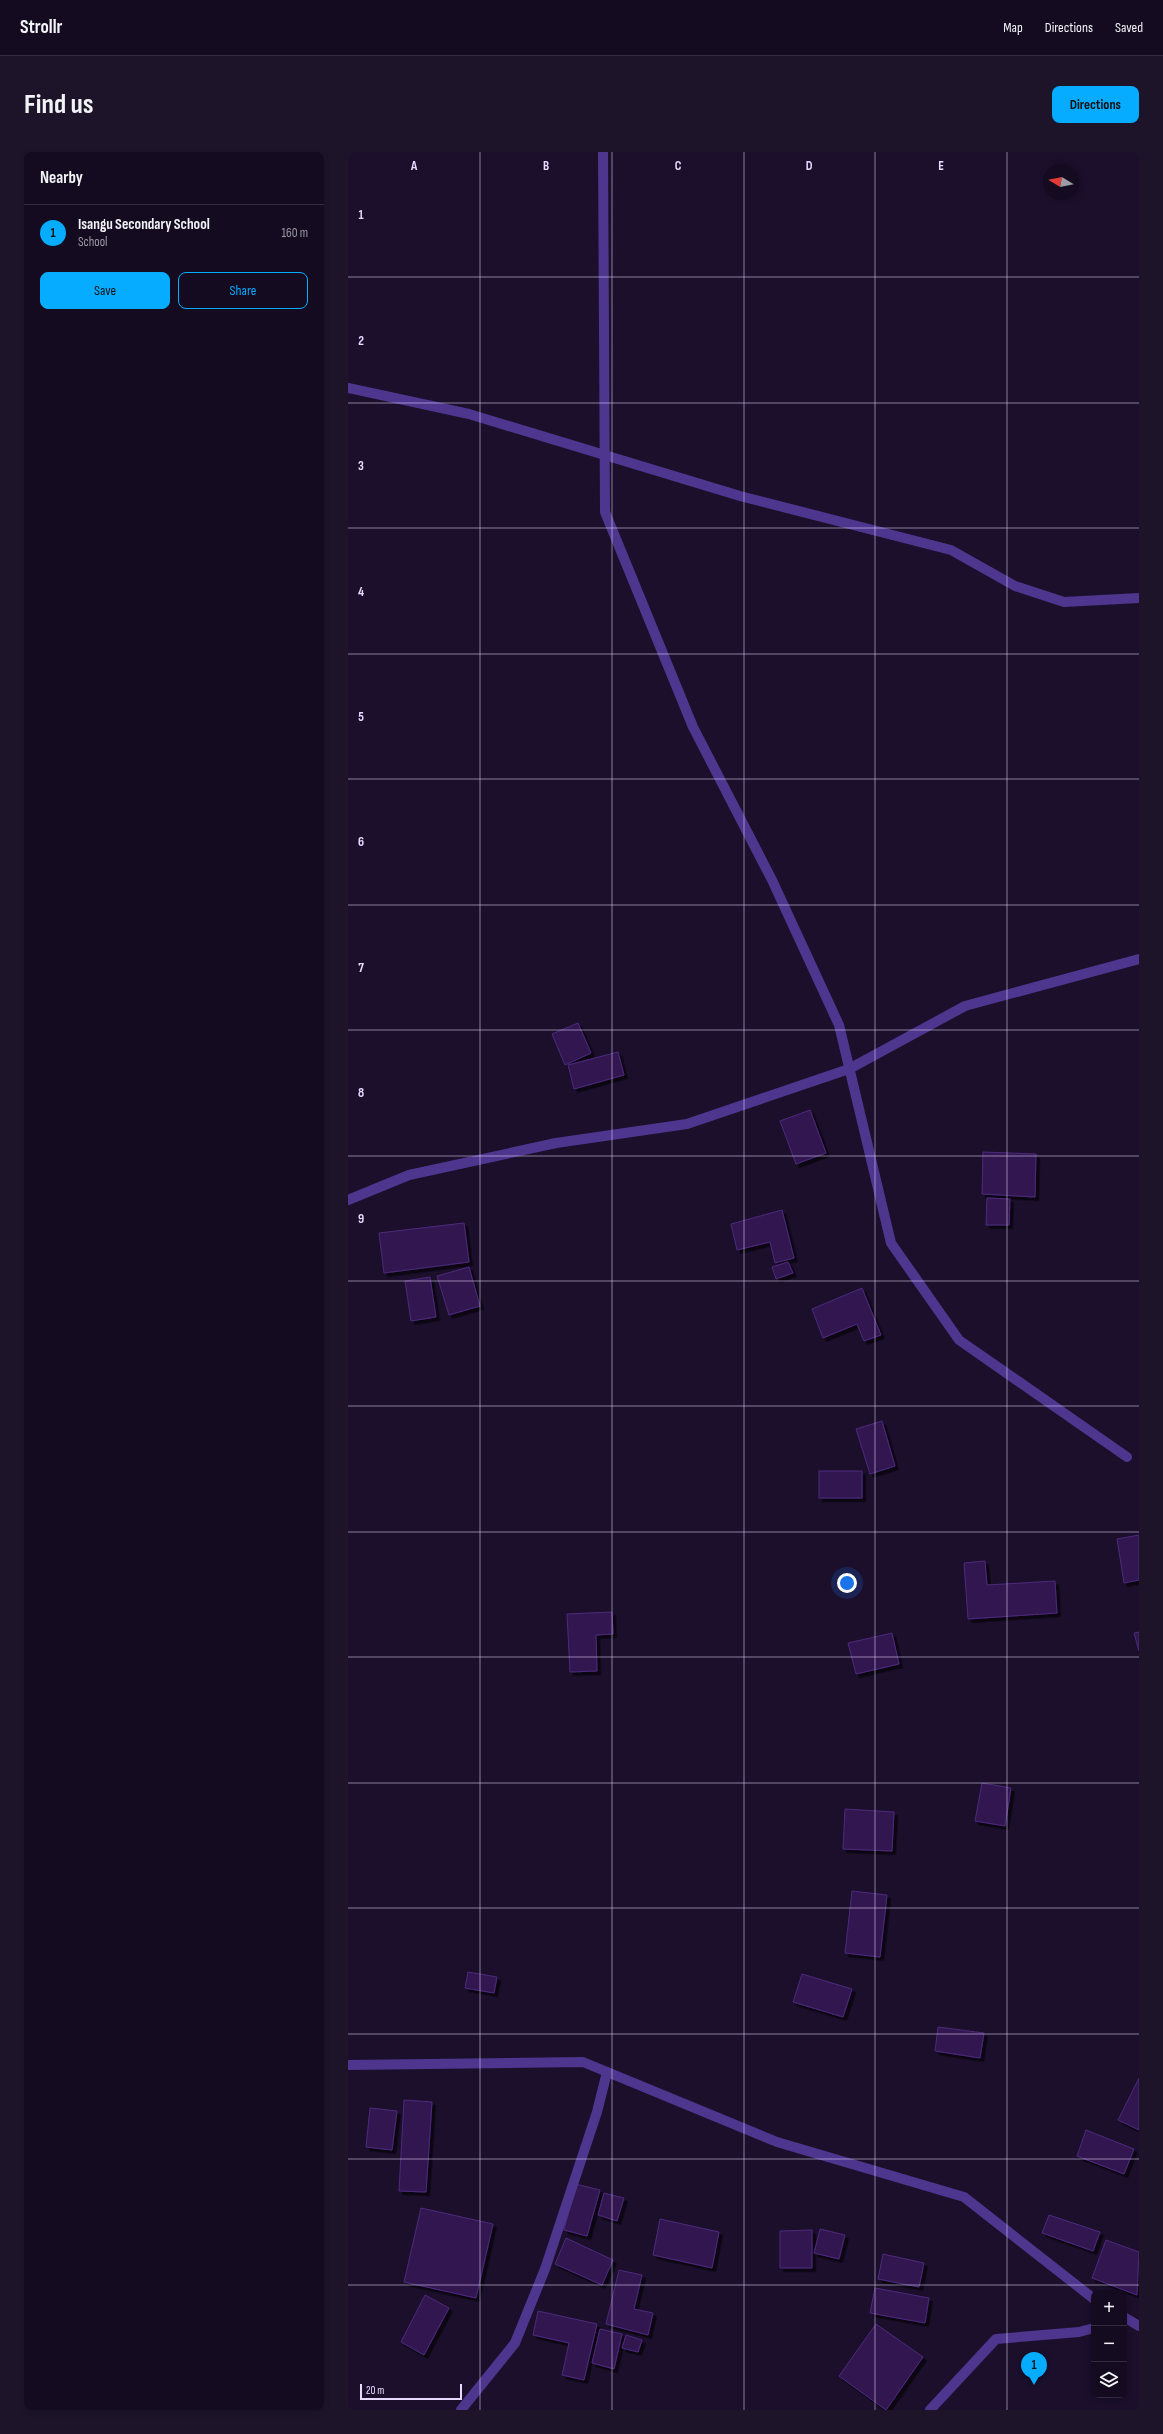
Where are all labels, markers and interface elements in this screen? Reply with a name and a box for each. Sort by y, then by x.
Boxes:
text: Strollr [20,16,62,39]
text: Map [1003,19,1023,36]
text: Directions [1045,19,1093,36]
text: Saved [1115,19,1143,36]
button: Directions [1052,86,1139,123]
text: Find us [24,88,93,121]
text: A [410,158,418,174]
text: B [543,158,549,174]
text: C [675,158,682,174]
text: D [806,158,813,174]
text: E [938,158,944,174]
north arrow [1043,164,1079,200]
text: Nearby [40,168,83,188]
text: 1 [358,207,364,223]
text: Isangu Secondary School [78,215,210,234]
text: 1 [50,225,56,241]
text: 160 m [282,225,308,241]
text: School [78,234,108,250]
button: Save [40,272,170,309]
button: Share [178,272,308,309]
text: 2 [358,333,364,349]
text: 3 [358,458,364,474]
text: 4 [358,584,364,600]
text: 5 [358,709,364,725]
text: 6 [358,834,364,850]
text: 7 [358,960,364,976]
text: 8 [358,1085,364,1101]
text: 9 [358,1211,364,1227]
your location [837,1573,857,1593]
map controls [1091,2290,1127,2398]
button: + [1091,2290,1127,2326]
button: − [1091,2326,1127,2362]
pin: 1 [1021,2352,1047,2385]
button: layers [1091,2362,1127,2398]
scale bar [360,2382,462,2401]
text: 20 m [366,2384,384,2397]

